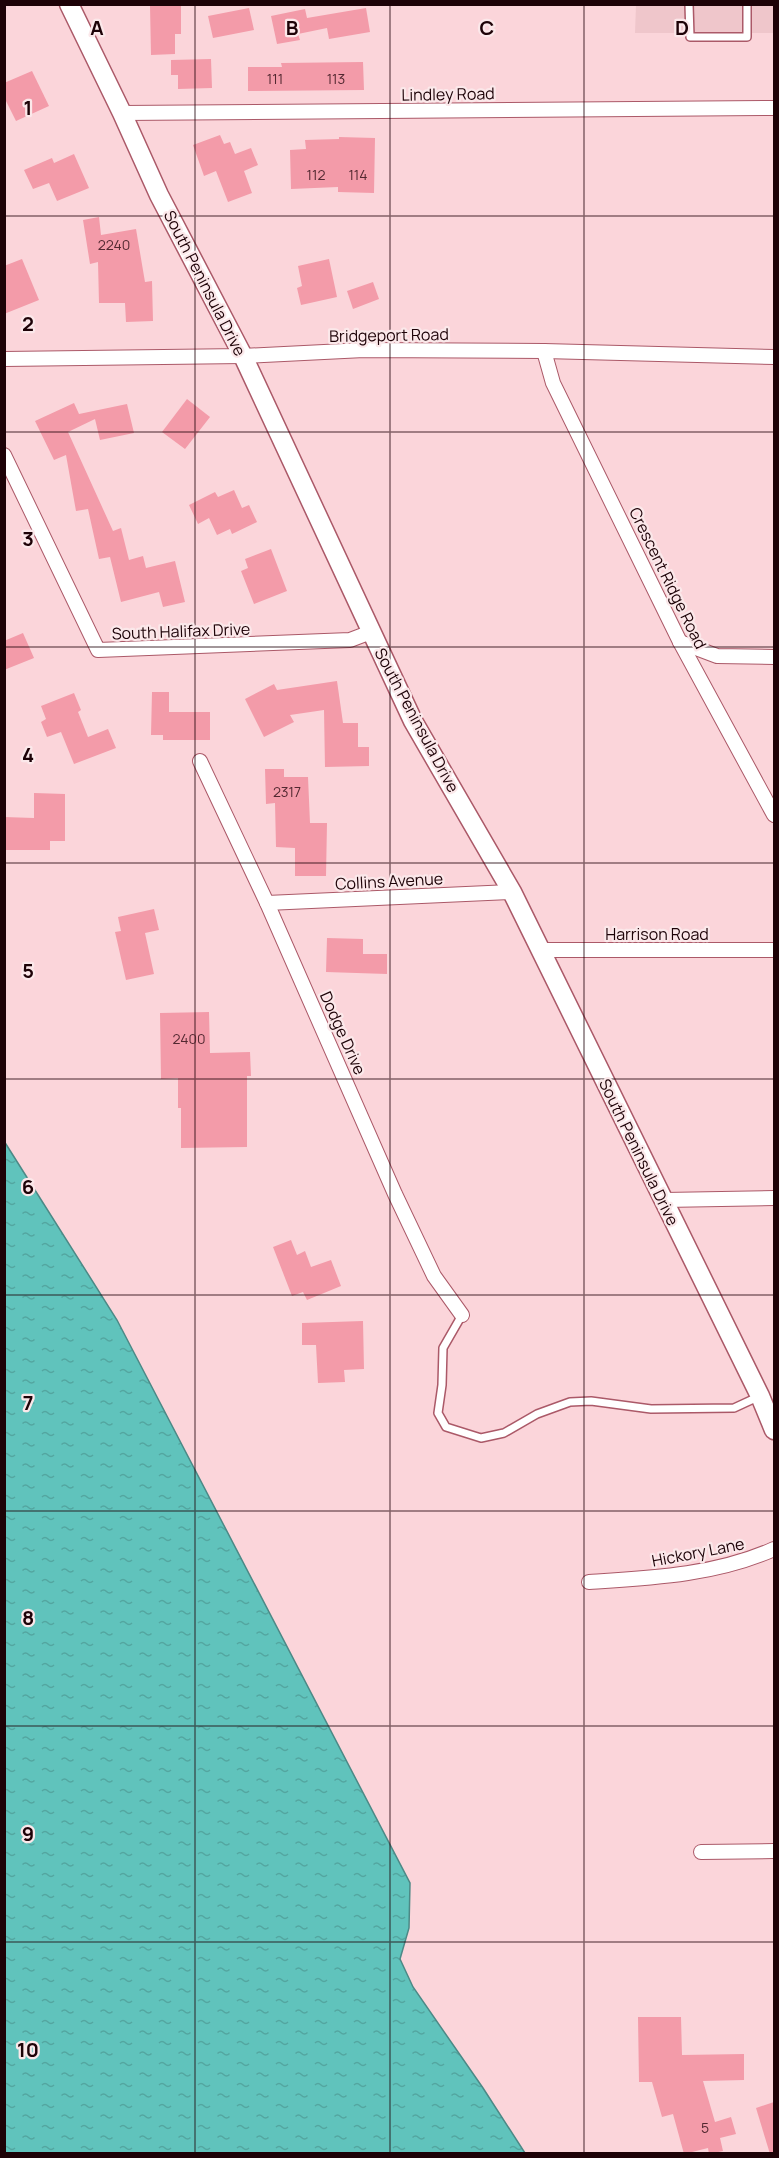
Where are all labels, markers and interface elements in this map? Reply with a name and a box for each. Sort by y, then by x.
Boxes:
text: A [90,14,104,41]
text: B [286,14,299,41]
text: C [480,14,494,41]
text: D [675,14,689,41]
house number: 111 [267,69,283,88]
house number: 113 [327,69,345,88]
street label: Lindley Road [401,82,495,106]
text: 1 [24,94,32,121]
house number: 112 [307,165,325,184]
house number: 114 [348,165,368,184]
street label: South Peninsula Drive [159,206,251,360]
house number: 2240 [98,235,130,254]
text: 2 [22,310,34,337]
street label: Bridgeport Road [329,323,449,347]
street label: Crescent Ridge Road [624,504,712,652]
text: 3 [22,525,34,552]
street label: South Halifax Drive [111,618,251,644]
street label: South Peninsula Drive [370,644,464,796]
text: 4 [22,741,34,768]
house number: 2317 [273,782,301,801]
street label: Collins Avenue [334,867,444,895]
street label: Harrison Road [605,923,709,945]
text: 5 [22,957,34,984]
street label: Dodge Drive [315,988,371,1078]
house number: 2400 [172,1029,206,1048]
street label: South Peninsula Drive [594,1075,684,1229]
text: 6 [22,1173,34,1200]
text: 7 [23,1389,33,1416]
street label: Hickory Lane [650,1532,746,1572]
text: 8 [22,1604,34,1631]
text: 9 [22,1820,34,1847]
text: 10 [17,2036,39,2063]
house number: 5 [701,2118,709,2137]

